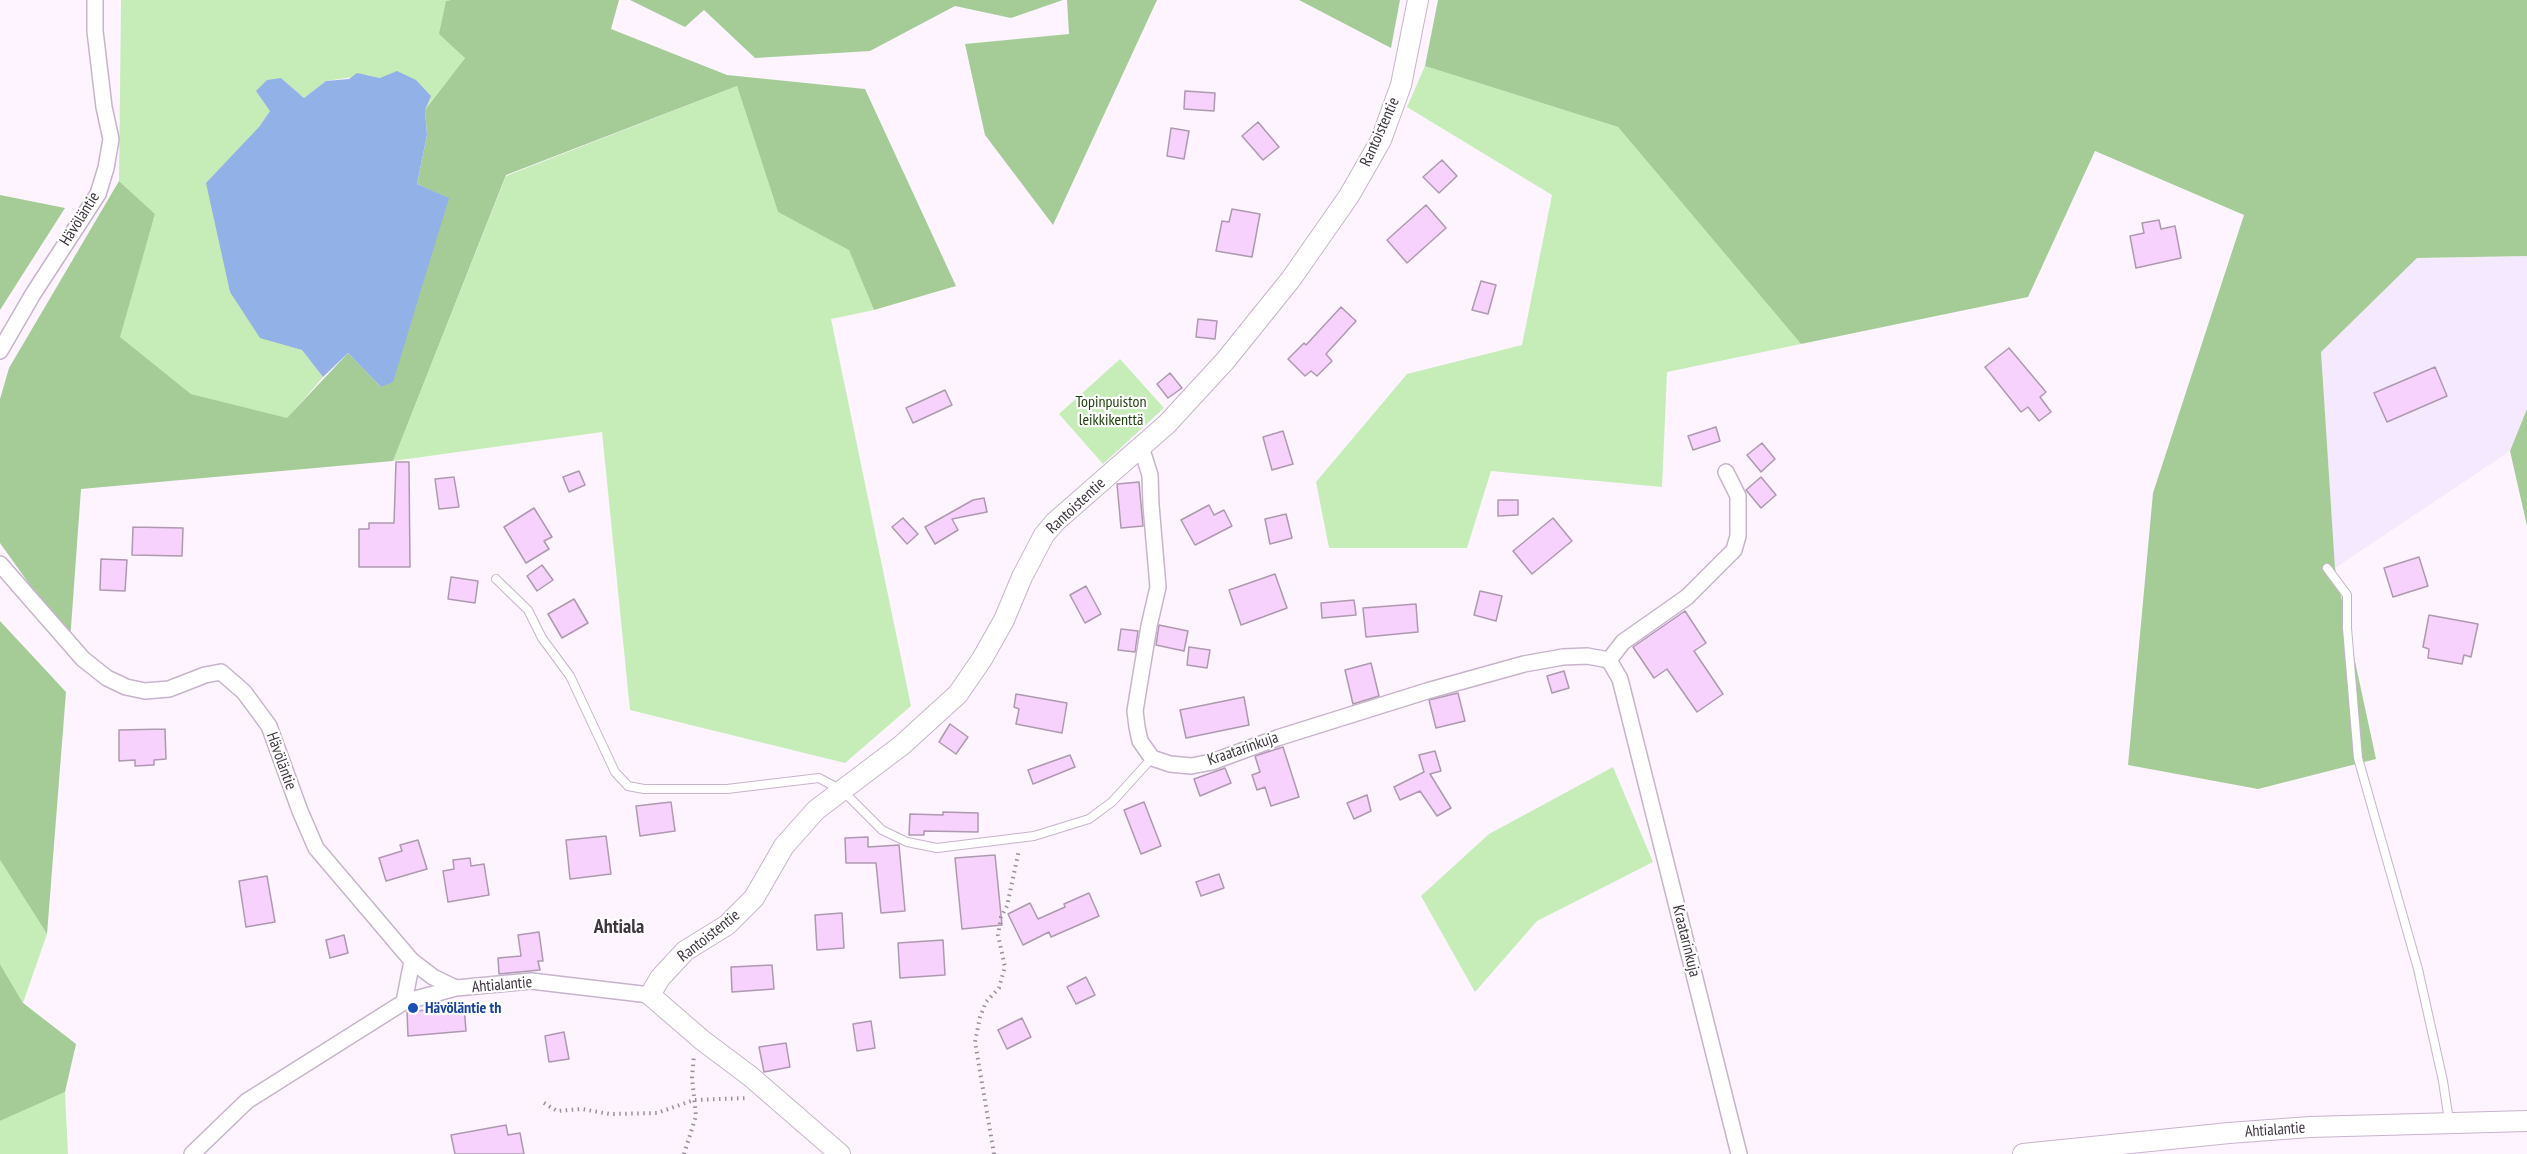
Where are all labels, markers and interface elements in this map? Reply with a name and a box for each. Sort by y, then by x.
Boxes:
street label: Rantoistentie [1356,94,1404,170]
street label: Hävöläntie [56,189,104,249]
park label: Topinpuiston leikkikenttä [1076,392,1146,430]
street label: Rantoistentie [1043,474,1109,538]
street label: Kraatarinkuja [1205,728,1281,770]
street label: Hävöläntie [262,730,300,792]
street label: Kraatarinkuja [1668,903,1704,979]
street label: Rantoistentie [674,906,744,966]
district label: Ahtiala [594,915,644,939]
street label: Ahtialantie [471,973,533,997]
place label: Hävöläntie th [425,998,501,1018]
marker: Hävöläntie th [406,1001,420,1015]
street label: Ahtialantie [2244,1118,2306,1142]

